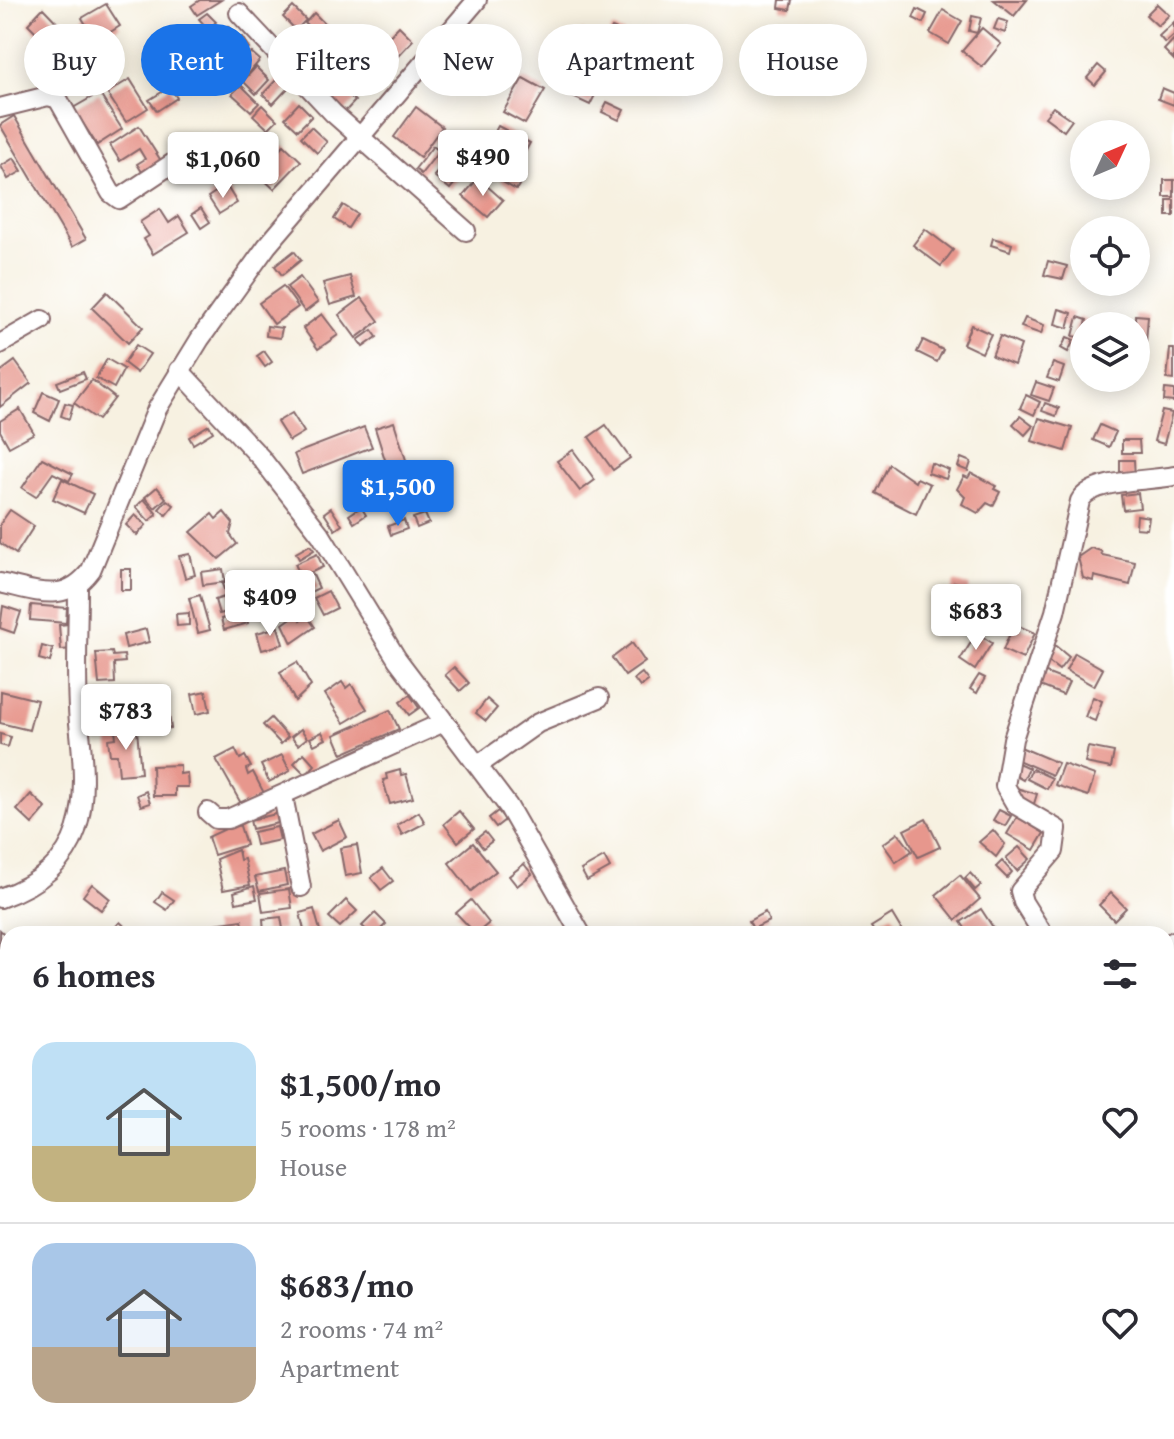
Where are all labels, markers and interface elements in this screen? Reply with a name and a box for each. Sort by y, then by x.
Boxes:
chip: Buy [24,24,125,96]
chip: Rent [141,24,252,96]
chip: Filters [268,24,399,96]
chip: New [415,24,522,96]
chip: Apartment [538,24,723,96]
chip: House [739,24,867,96]
north arrow [1070,120,1150,200]
map controls [1070,120,1150,392]
pin: $490 [436,130,530,198]
pin: $1,060 [158,132,288,200]
text: $490 [456,136,510,175]
text: $1,060 [186,138,260,177]
button: locate [1070,216,1150,296]
button: layers [1070,312,1150,392]
pin: $1,500 [333,460,463,528]
text: $1,500 [361,466,435,505]
pin: $409 [223,570,317,638]
text: $409 [243,576,297,615]
pin: $683 [929,584,1023,652]
text: $683 [949,590,1003,629]
pin: $783 [79,684,173,752]
text: $783 [99,690,153,729]
text: 6 homes [32,950,156,999]
icon: filters [1098,952,1142,996]
text: $1,500/mo [280,1059,441,1108]
icon: home [96,1074,192,1170]
icon: heart [1098,1100,1142,1144]
text: 5 rooms · 178 m² [280,1108,456,1147]
text: House [280,1147,347,1186]
text: $683/mo [280,1260,414,1309]
icon: home [96,1275,192,1371]
icon: heart [1098,1301,1142,1345]
text: 2 rooms · 74 m² [280,1309,443,1348]
text: Apartment [280,1348,399,1387]

